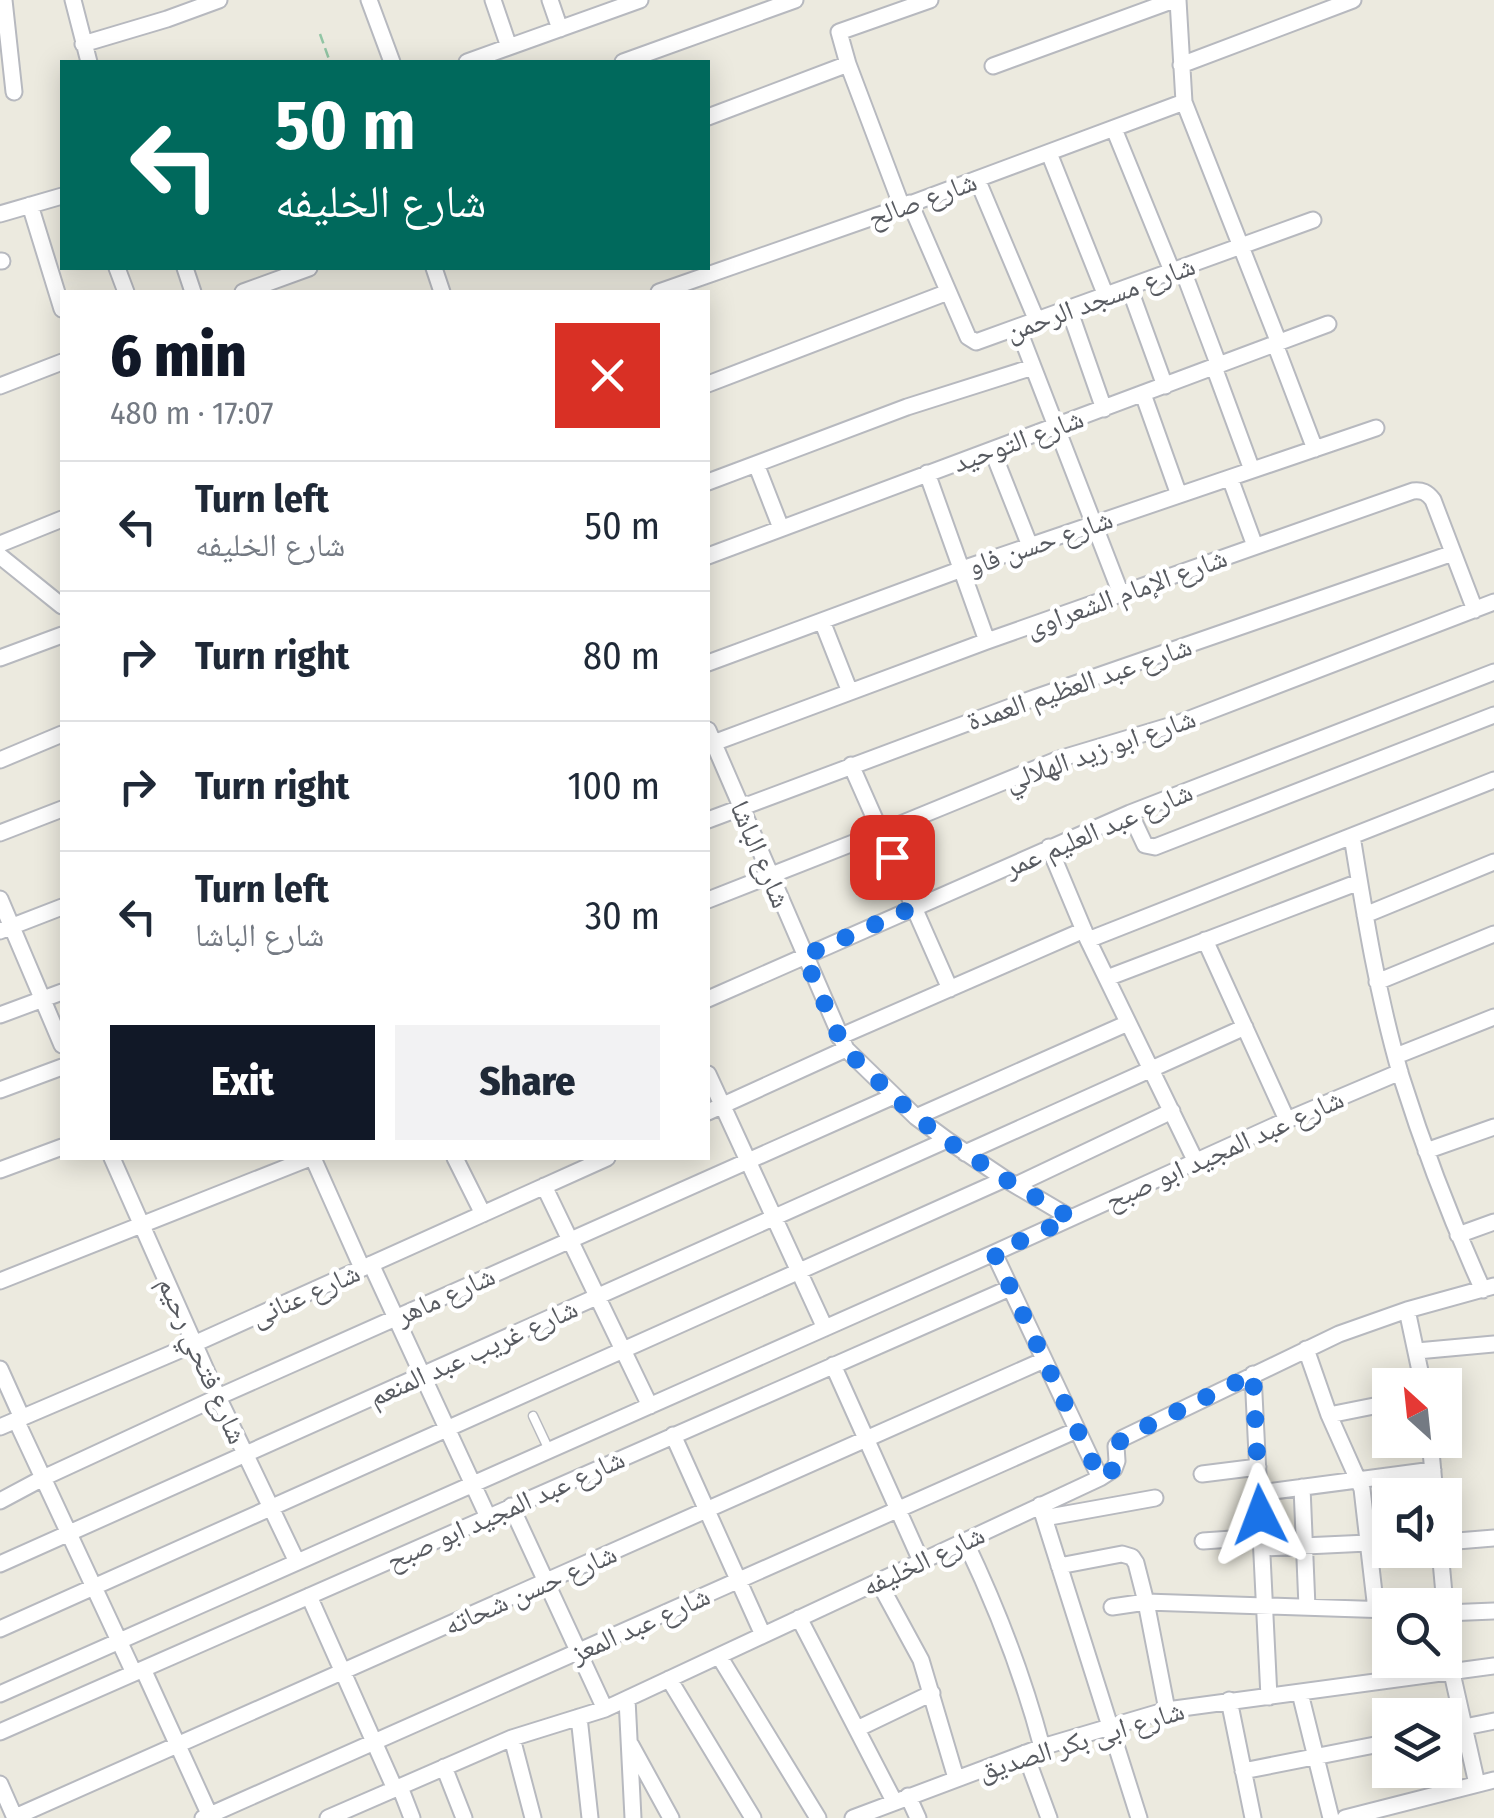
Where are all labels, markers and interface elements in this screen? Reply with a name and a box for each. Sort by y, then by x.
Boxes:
text: 50 m [275,84,416,168]
icon: left [110,100,240,230]
street label: شارع صالح [863,165,981,235]
text: شارع الخليفه [275,175,486,229]
street label: شارع مسجد الرحمن [1001,249,1200,349]
text: 6 min [110,320,247,392]
button: close [555,323,660,428]
text: 480 m · 17:07 [110,394,273,432]
street label: شارع التوحيد [948,402,1088,480]
text: Turn left [195,476,329,522]
icon: left [110,499,165,554]
street label: شارع حسن فاو [963,502,1117,584]
text: 50 m [585,503,660,549]
text: شارع الخليفه [195,526,345,564]
street label: شارع الإمام الشعراوى [1021,541,1232,646]
icon: right [110,629,165,684]
street label: شارع عبد العظيم العمدة [962,630,1197,739]
text: Turn right [195,633,349,679]
text: 80 m [583,633,660,679]
street label: شارع ابو زيد الهلالي [1000,701,1202,803]
icon: right [110,759,165,814]
text: Turn right [195,763,349,809]
text: 100 m [567,763,660,809]
street label: شارع عبد العليم عمر [998,775,1198,886]
street label: شارع الباشا [722,796,798,913]
pin [850,815,935,900]
icon: arrive [865,830,920,885]
text: Turn left [195,866,329,912]
icon: left [110,889,165,944]
text: 30 m [585,893,660,939]
text: شارع الباشا [195,916,324,954]
button: Exit [110,1025,375,1140]
button: Share [395,1025,660,1140]
street label: شارع عبد المجيد ابو صبح [1100,1082,1349,1218]
street label: شارع عنانى [245,1256,365,1334]
street label: شارع ماهر [390,1259,500,1333]
street label: شارع فتحي رحيم [145,1271,254,1451]
street label: شارع غريب عبد المنعم [364,1292,584,1415]
north arrow [1372,1368,1462,1458]
map controls [1372,1368,1462,1788]
street label: شارع عبد المجيد ابو صبح [381,1442,630,1578]
position arrow [1208,1463,1312,1567]
button: sound [1372,1478,1462,1568]
street label: شارع الخليفه [857,1518,990,1604]
street label: شارع حسن شحاته [439,1537,622,1643]
street label: شارع عبد المعز [564,1579,715,1671]
button: search [1372,1588,1462,1678]
street label: شارع ابى بكر الصديق [974,1693,1188,1788]
button: layers [1372,1698,1462,1788]

